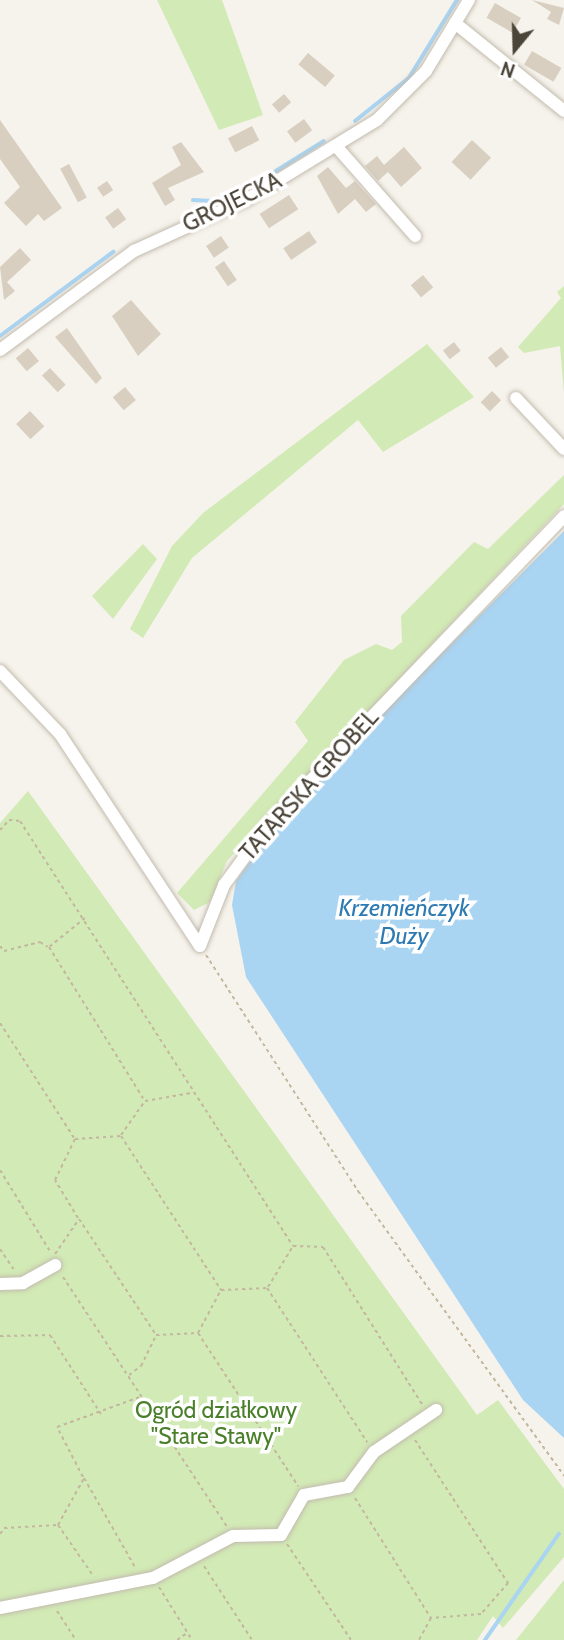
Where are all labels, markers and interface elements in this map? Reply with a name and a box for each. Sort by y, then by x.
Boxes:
north arrow [480,14,550,84]
text: N [498,56,518,82]
street label: GROJECKA [178,166,286,238]
street label: TATARSKA GROBEL [234,704,384,866]
water label: Krzemieńczyk Duży [339,894,469,950]
park label: Ogród działkowy "Stare Stawy" [135,1396,297,1450]

